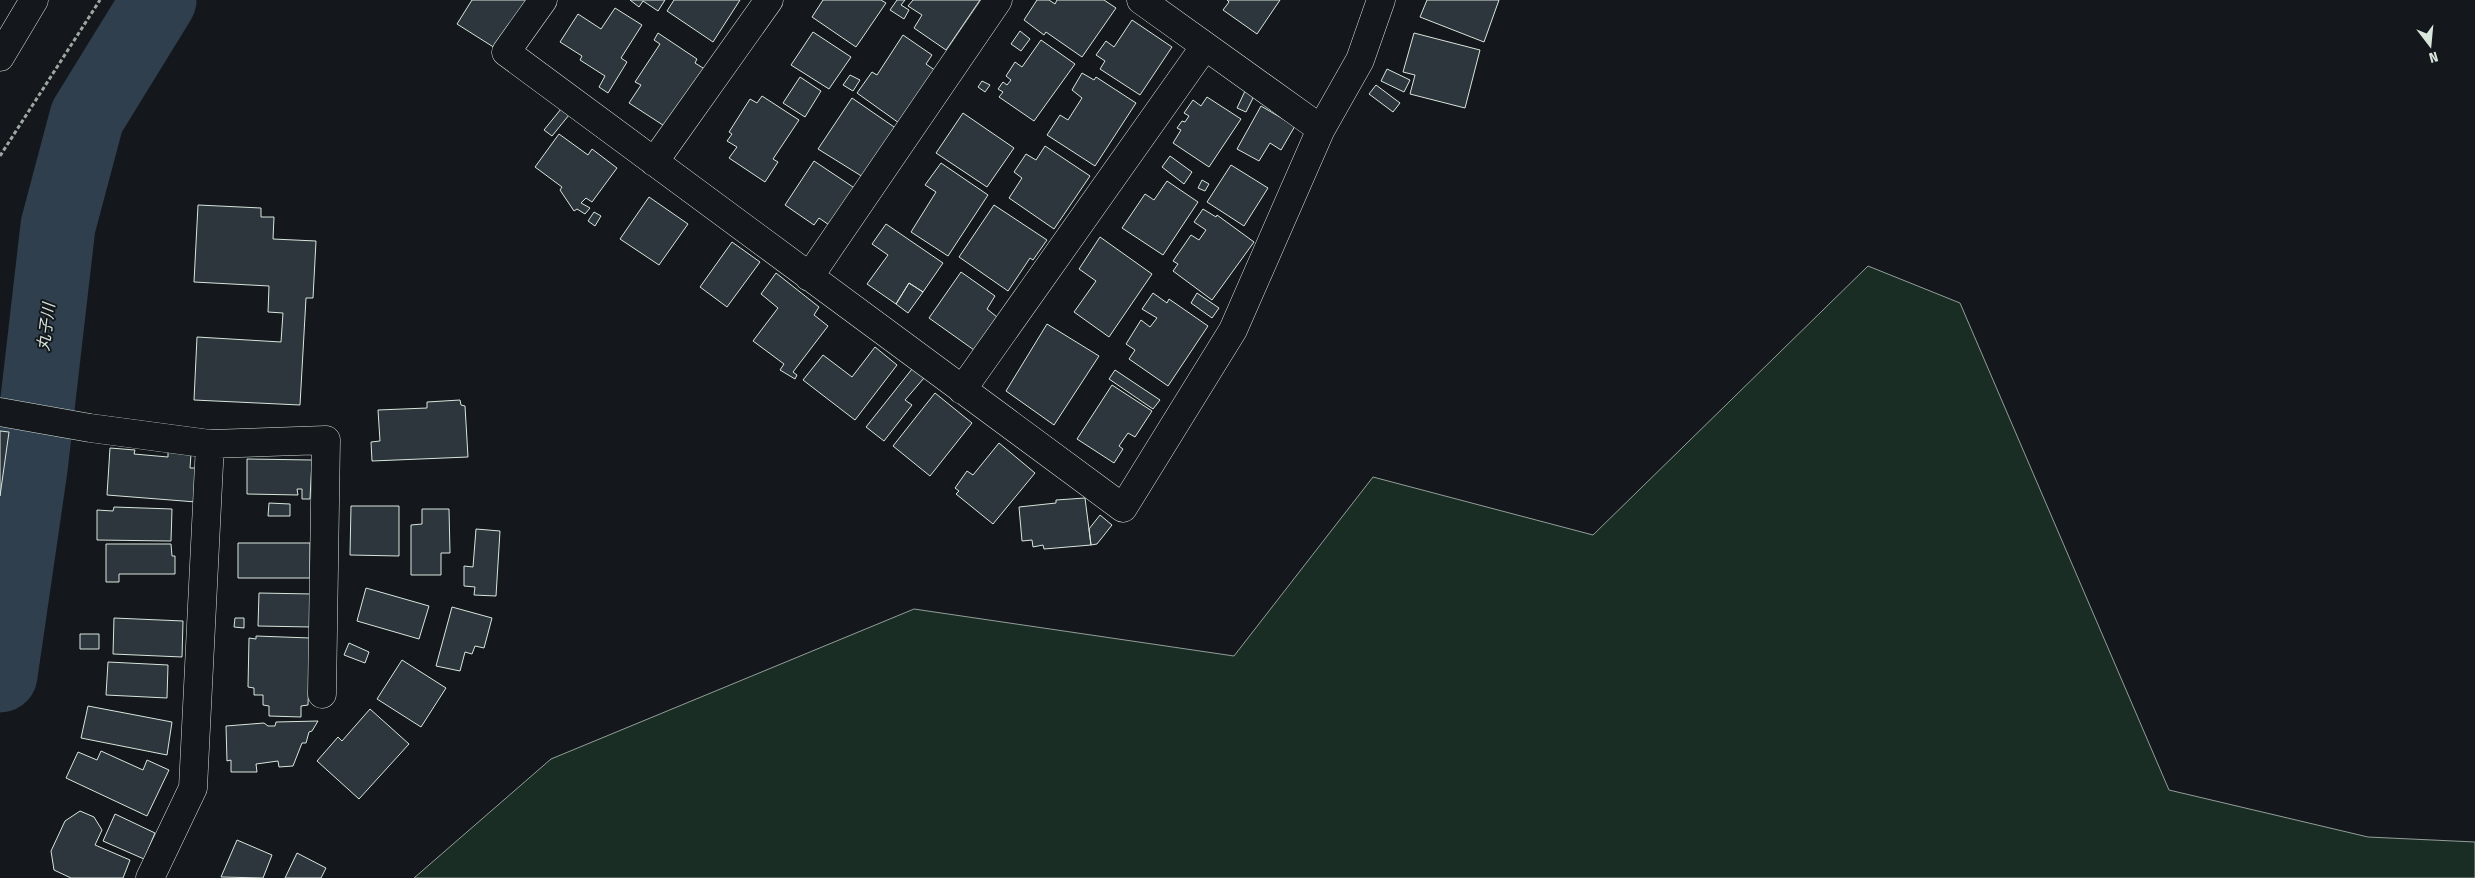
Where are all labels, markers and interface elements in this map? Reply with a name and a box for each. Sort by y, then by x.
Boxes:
north arrow [2405,20,2455,70]
text: N [2427,48,2440,66]
water label: 丸子川 [34,300,59,352]

